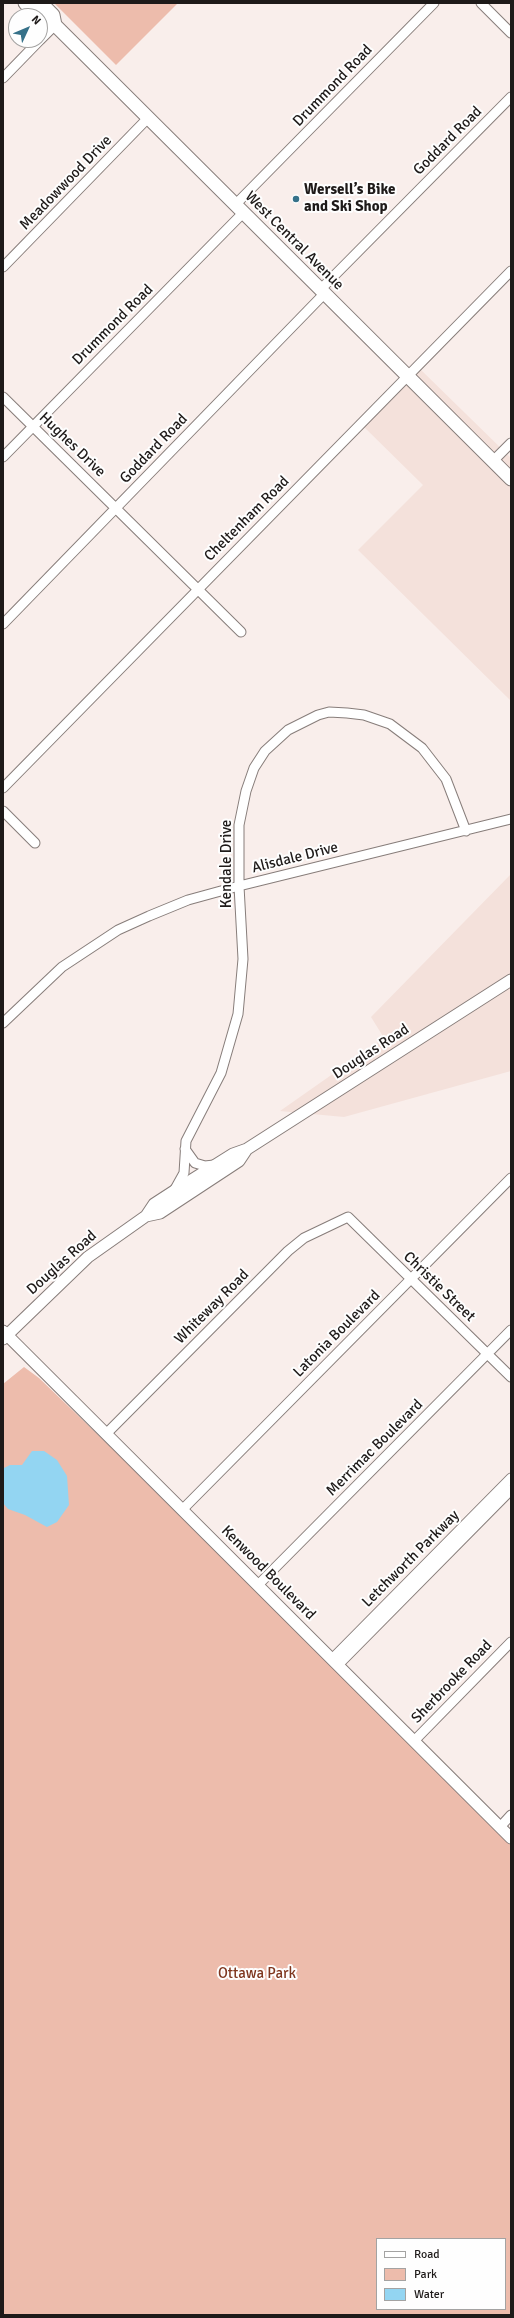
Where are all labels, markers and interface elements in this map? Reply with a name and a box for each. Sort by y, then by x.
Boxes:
north arrow [8,8,48,48]
text: N [29,13,44,27]
street label: Drummond Road [289,41,377,131]
street label: Goddard Road [410,103,486,179]
street label: Meadowwood Drive [16,132,116,234]
place label: Wersell’s Bike and Ski Shop [304,181,396,216]
street label: West Central Avenue [241,188,347,294]
marker: Wersell’s Bike and Ski Shop [291,194,301,204]
street label: Drummond Road [69,281,157,369]
street label: Hughes Drive [35,409,109,481]
street label: Goddard Road [116,410,192,488]
street label: Cheltenham Road [201,473,293,565]
street label: Kendale Drive [218,820,236,908]
street label: Alisdale Drive [250,839,340,877]
street label: Douglas Road [329,1021,413,1083]
street label: Douglas Road [23,1227,101,1299]
street label: Christie Street [399,1248,479,1326]
street label: Whiteway Road [171,1266,253,1348]
street label: Latonia Boulevard [290,1287,384,1381]
street label: Merrimac Boulevard [323,1396,427,1500]
street label: Letchworth Parkway [359,1507,463,1611]
street label: Kenwood Boulevard [217,1522,319,1624]
street label: Sherbrooke Road [408,1637,496,1727]
park label: Ottawa Park [218,1965,296,1983]
legend [376,2238,506,2310]
text: Road [414,2247,440,2262]
text: Park [414,2267,437,2282]
text: Water [414,2287,444,2302]

